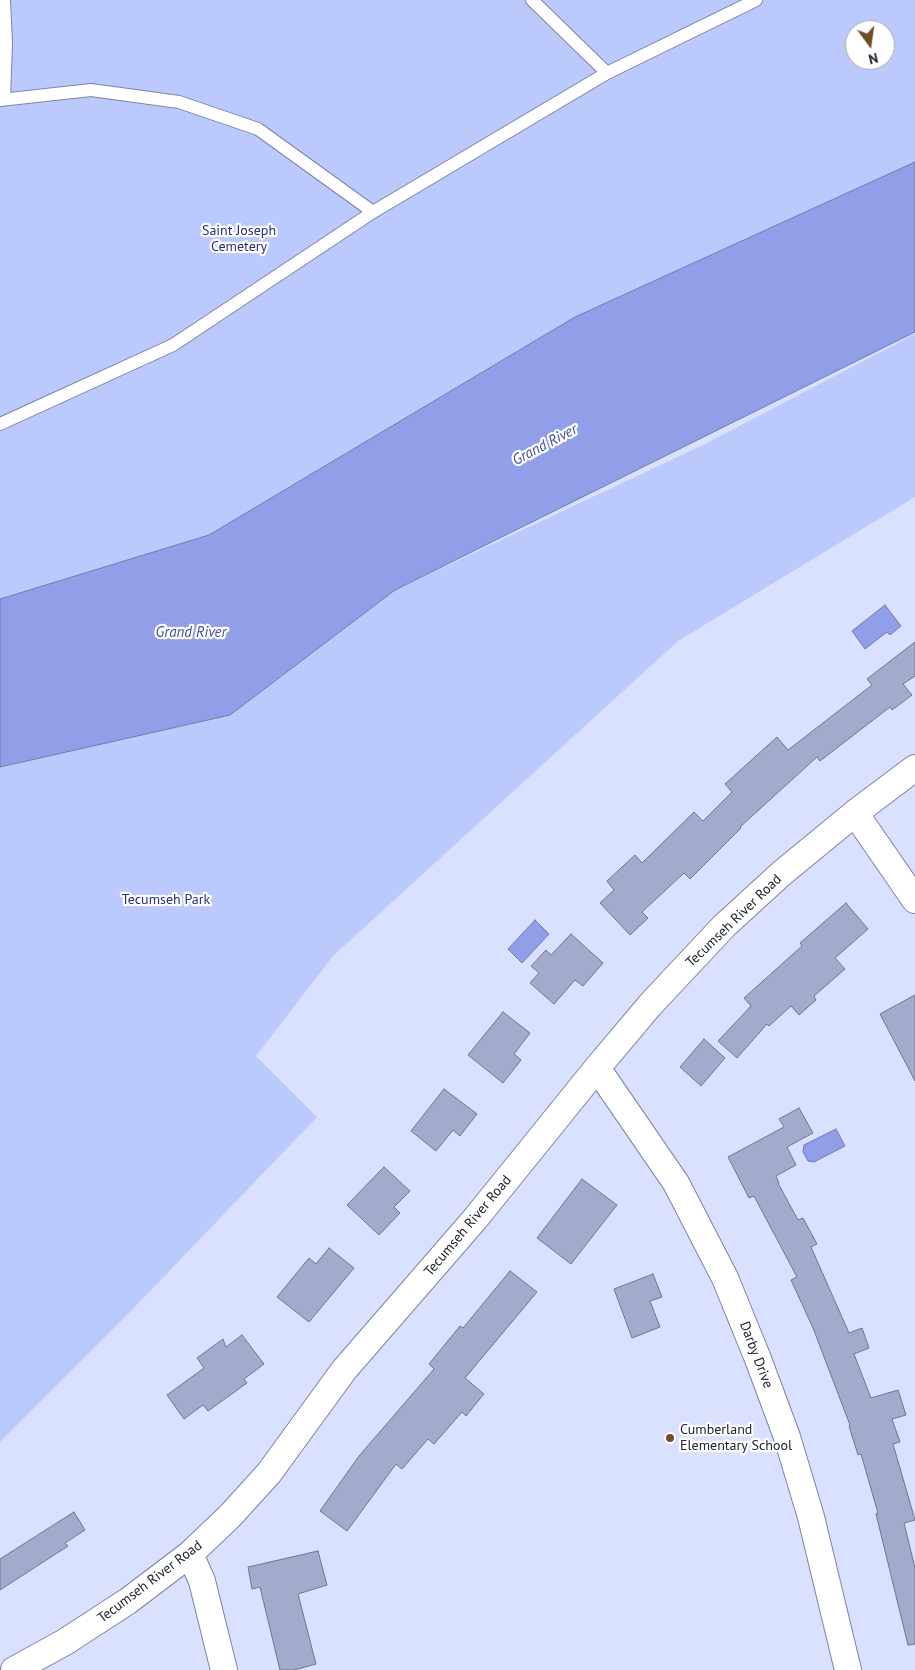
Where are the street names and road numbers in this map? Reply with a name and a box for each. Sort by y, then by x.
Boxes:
street label: Tecumseh River Road [683,871,785,971]
street label: Tecumseh River Road [421,1172,515,1280]
street label: Darby Drive [736,1319,776,1391]
street label: Tecumseh River Road [94,1537,206,1627]

